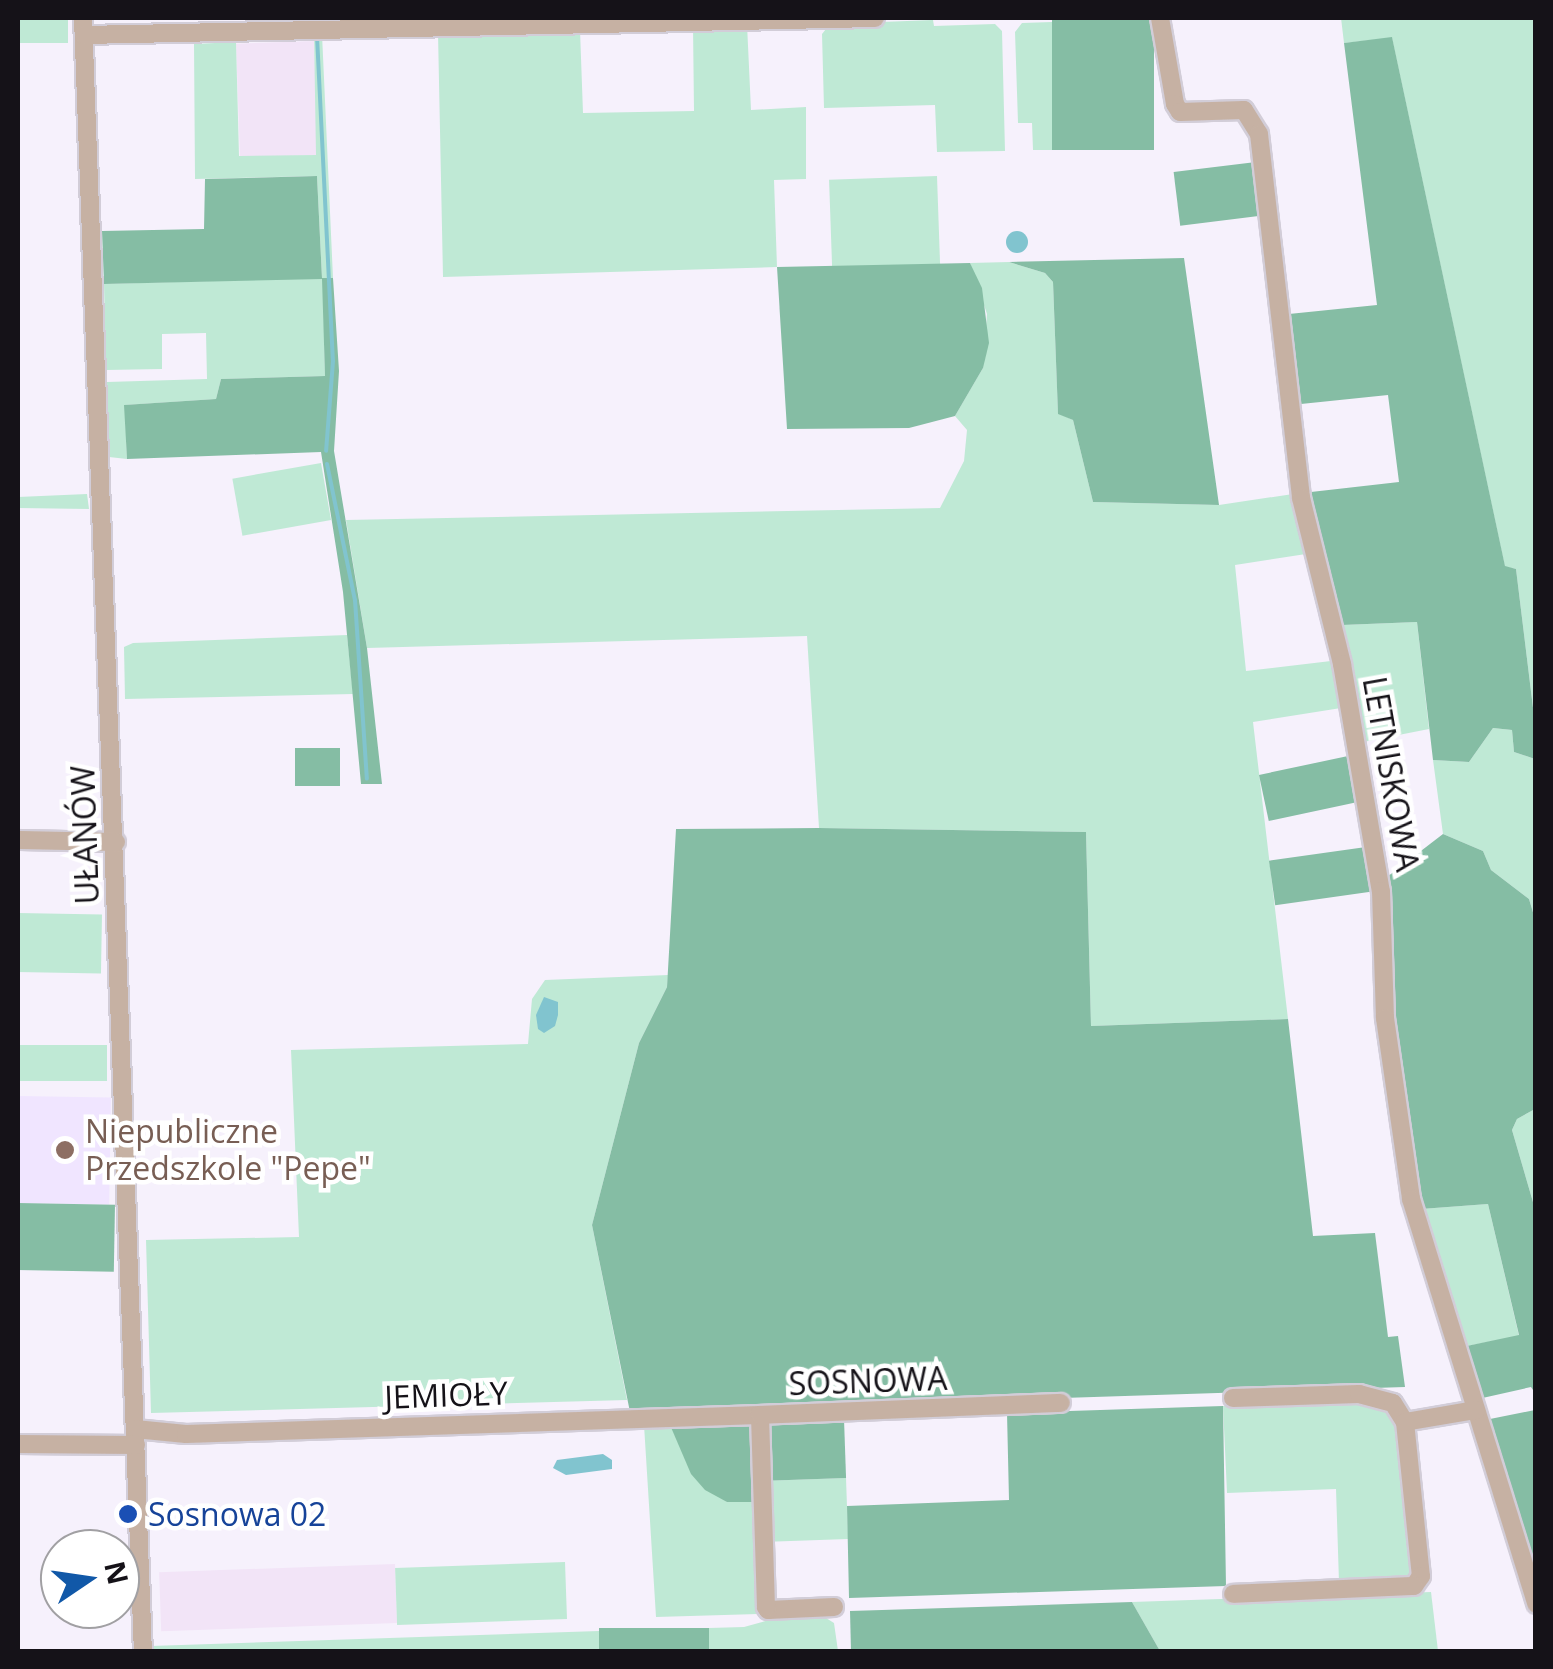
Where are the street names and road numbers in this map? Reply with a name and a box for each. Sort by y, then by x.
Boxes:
street label: LETNISKOWA [1355,674,1427,874]
street label: UŁANÓW [63,765,107,905]
street label: SOSNOWA [788,1359,948,1403]
street label: JEMIOŁY [384,1374,508,1416]

